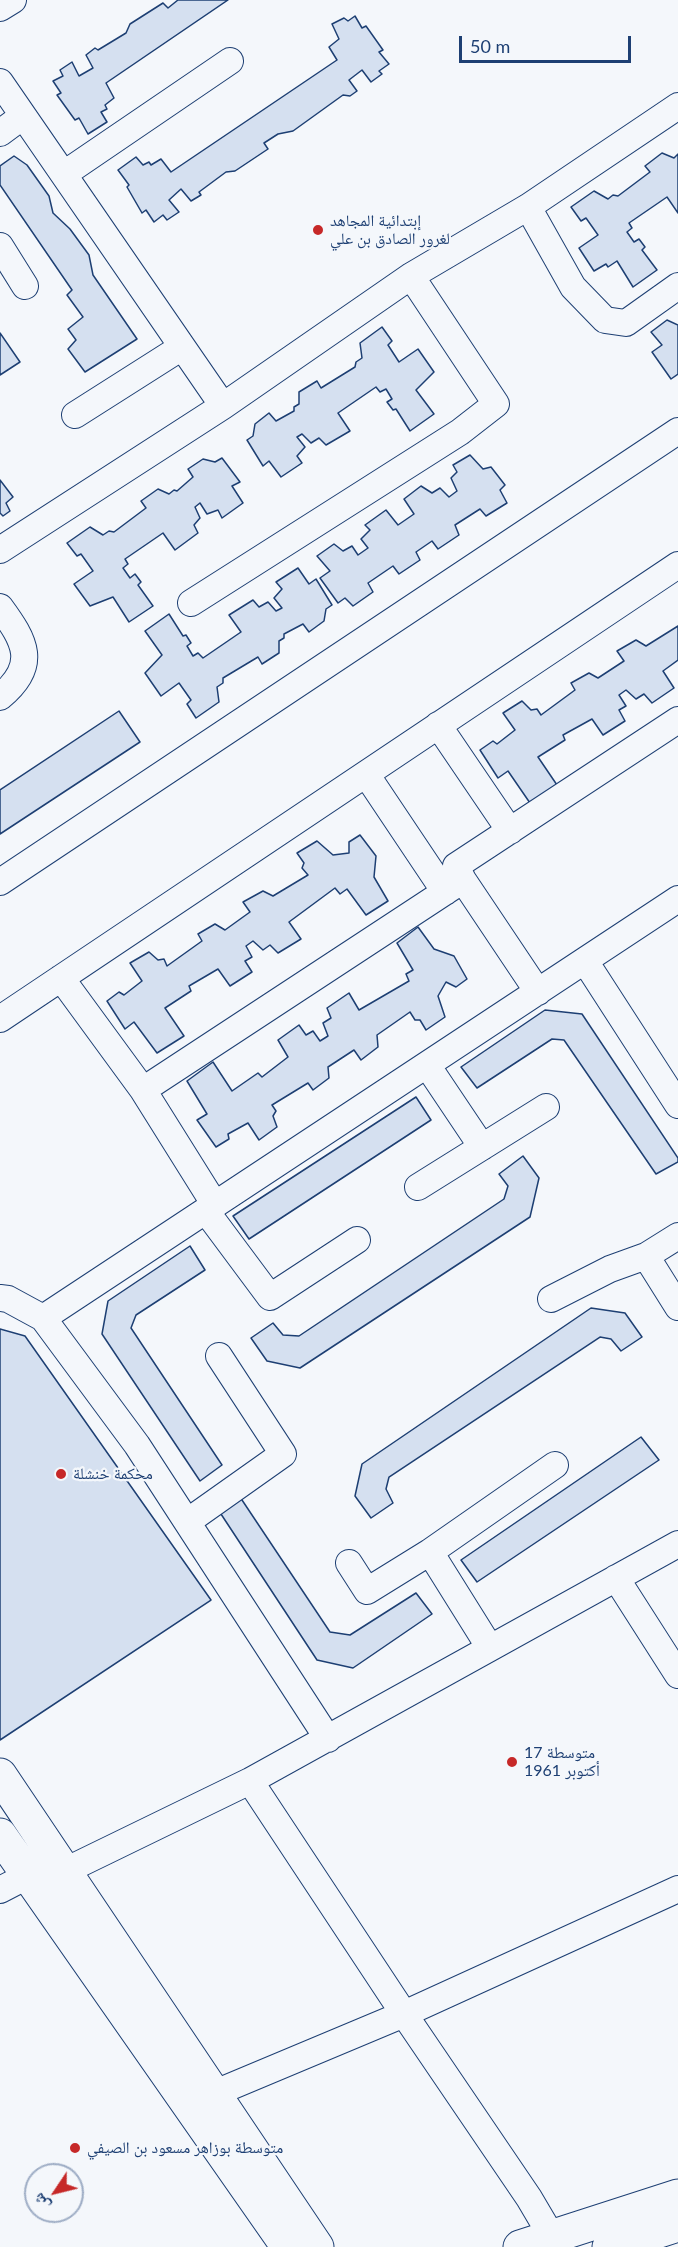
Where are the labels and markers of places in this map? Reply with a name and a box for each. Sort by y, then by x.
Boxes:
place label: إبتدائية المجاهد لغرور الصادق بن علي [330,211,450,249]
marker: إبتدائية المجاهد لغرور الصادق بن علي [311,223,325,237]
place label: محكمة خنشلة [73,1464,153,1484]
marker: محكمة خنشلة [54,1467,68,1481]
place label: متوسطة 17 أكتوبر 1961 [524,1743,600,1781]
marker: متوسطة 17 أكتوبر 1961 [505,1755,519,1769]
place label: متوسطة بوزاهر مسعود بن الصيفي [87,2138,283,2158]
marker: متوسطة بوزاهر مسعود بن الصيفي [68,2141,82,2155]

